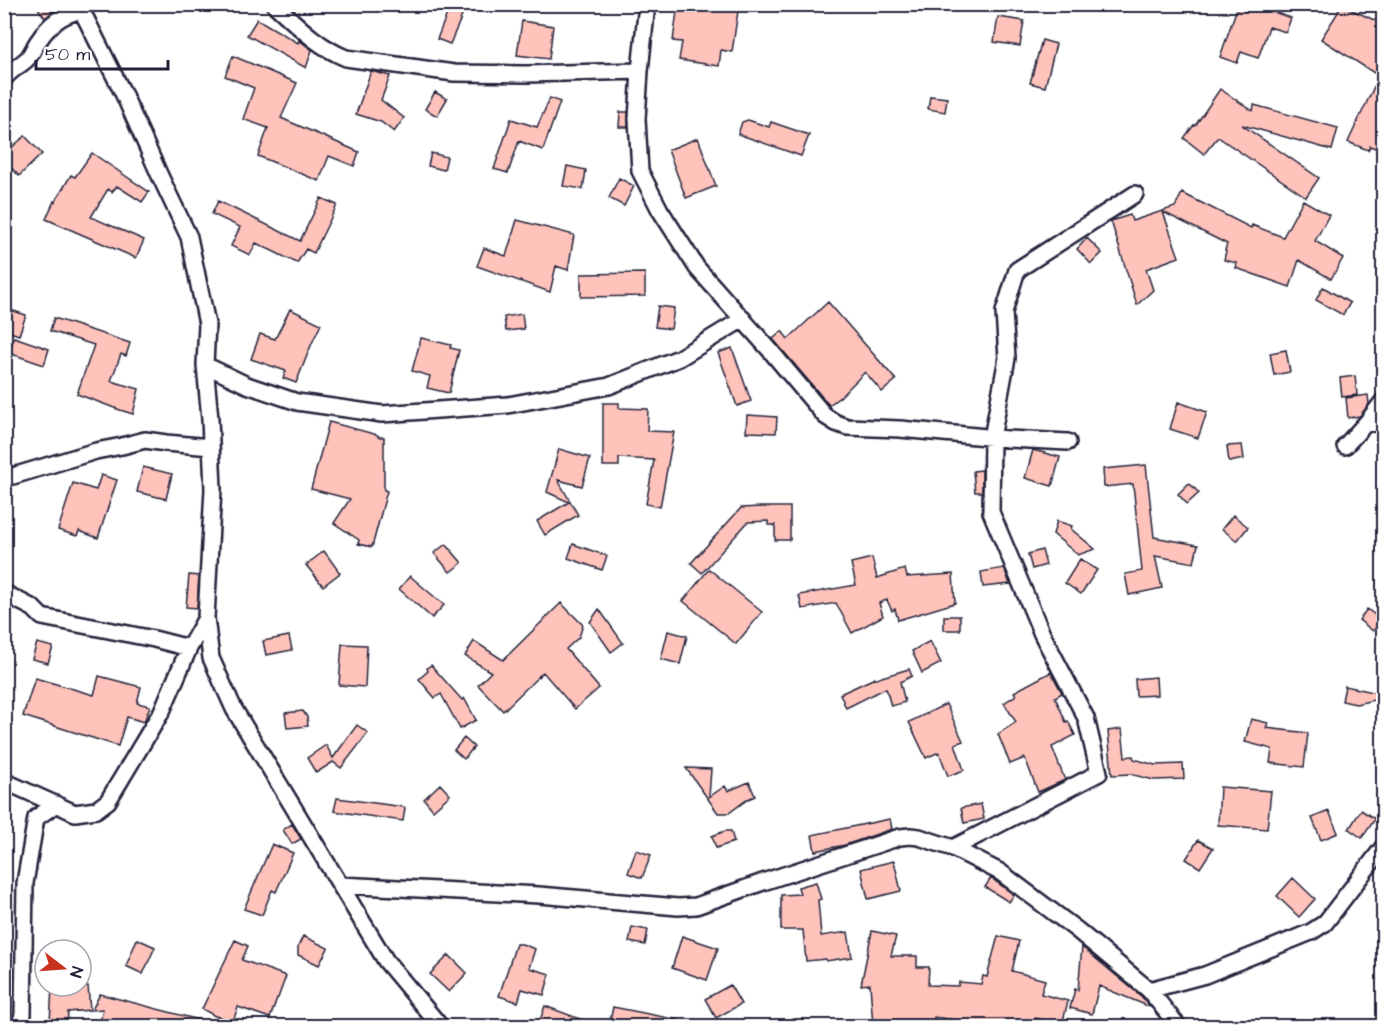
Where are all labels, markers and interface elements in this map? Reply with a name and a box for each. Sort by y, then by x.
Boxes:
scale bar [36,33,168,71]
text: 50 m [45,42,90,67]
north arrow [33,938,93,998]
text: N [64,964,88,980]

